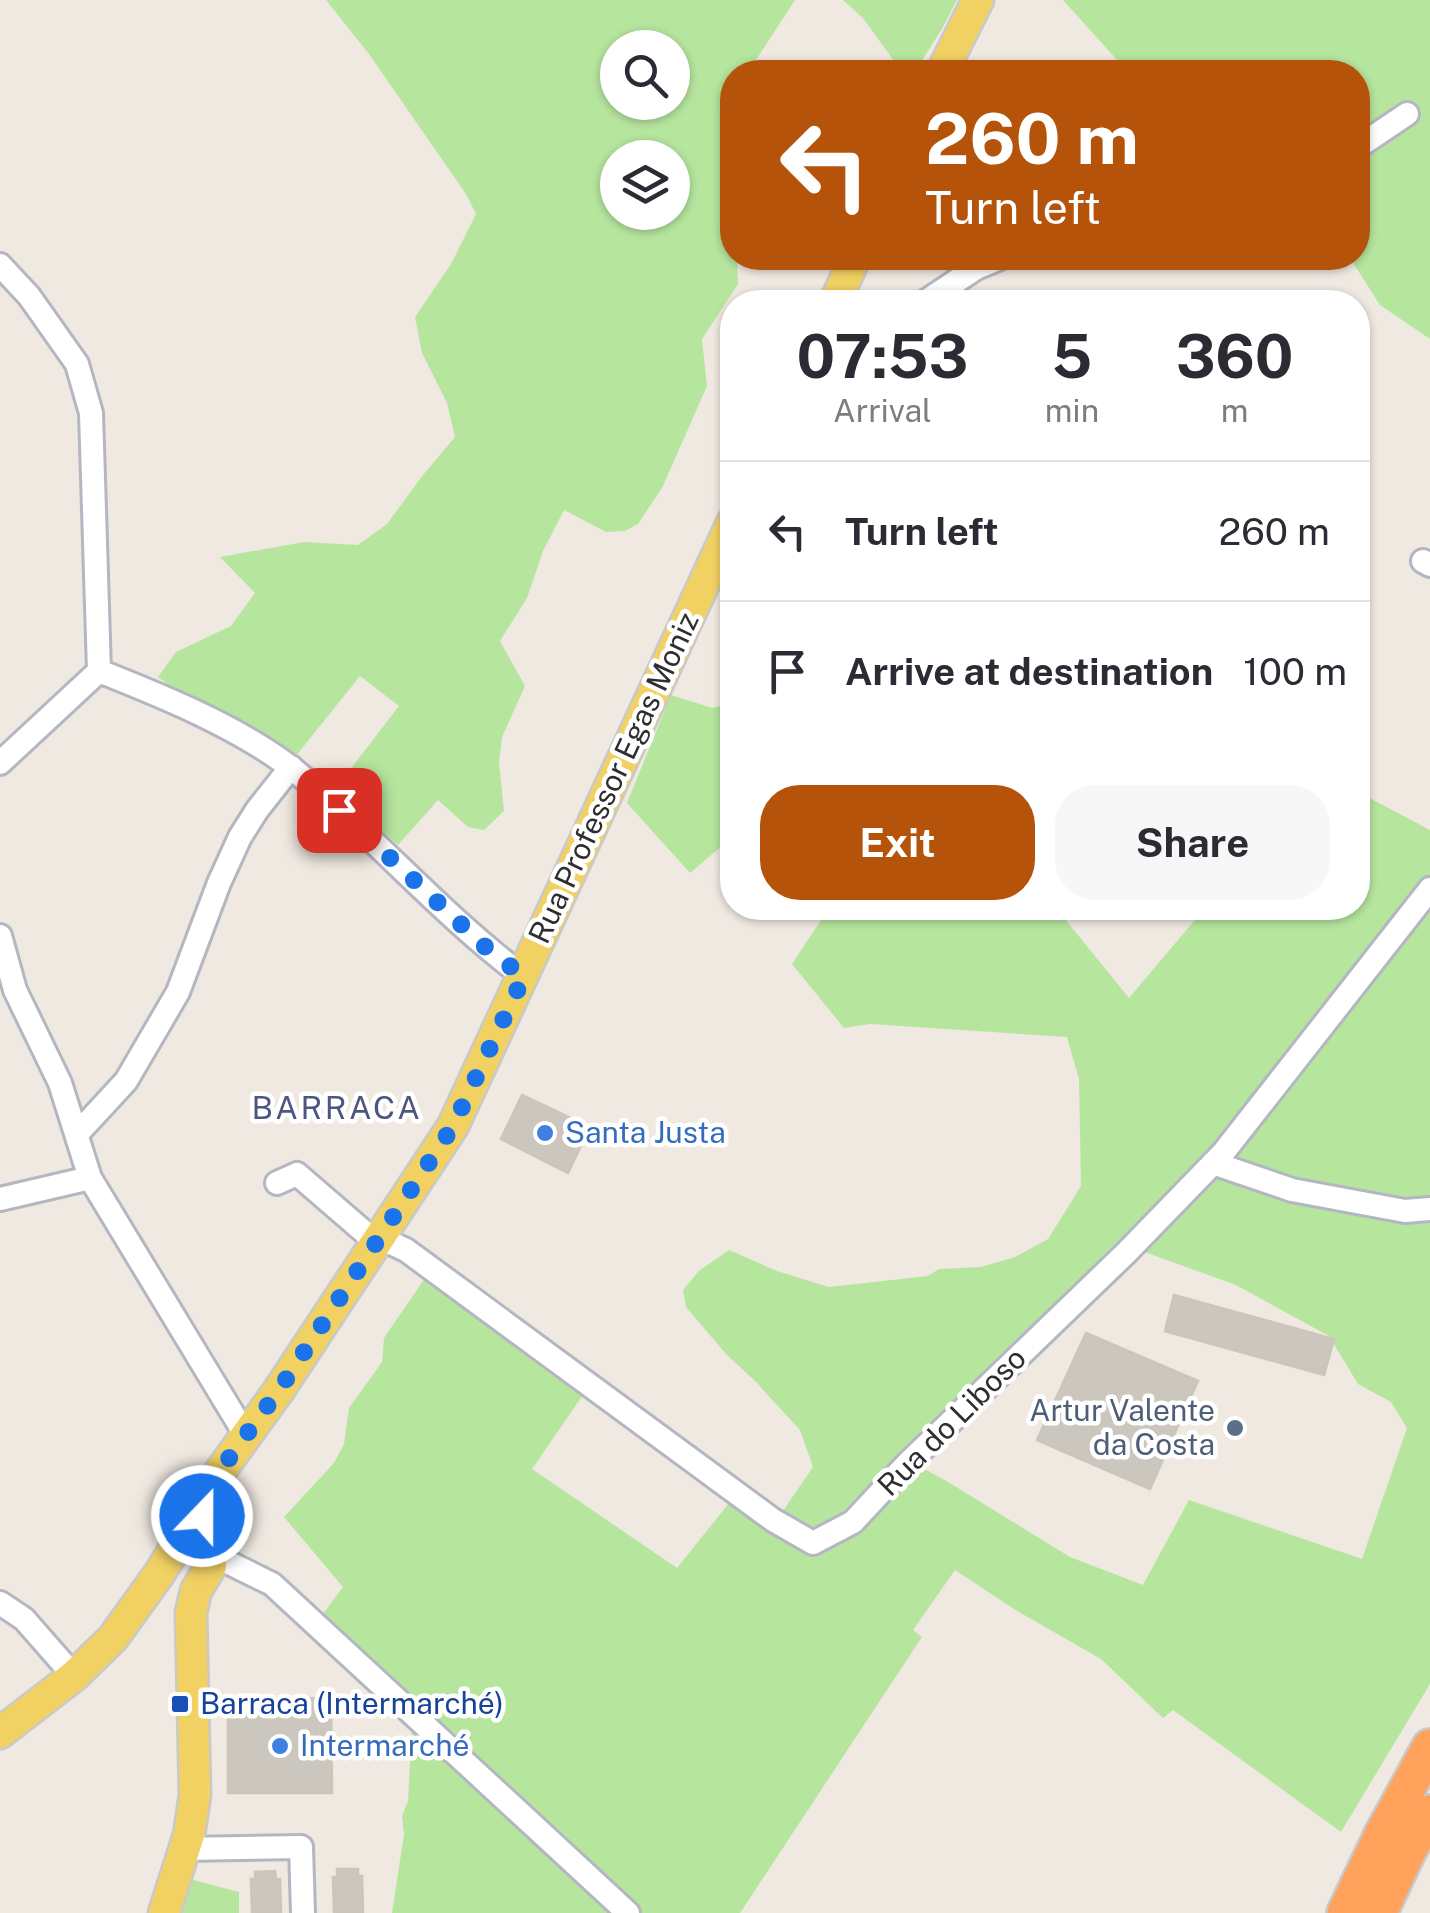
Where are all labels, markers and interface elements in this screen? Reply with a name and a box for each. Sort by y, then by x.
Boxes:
map controls [600,30,690,230]
button: search [600,30,690,120]
text: 260 m [925,97,1139,180]
icon: left [760,100,890,230]
button: layers [600,140,690,230]
text: Turn left [925,181,1101,234]
text: 07:53 [797,321,968,392]
text: 5 [1052,321,1092,392]
text: 360 [1176,321,1293,392]
text: Arrival [833,392,932,429]
text: min [1045,392,1099,429]
text: m [1221,392,1248,429]
icon: left [760,504,815,559]
text: Turn left [845,509,999,554]
text: 260 m [1219,509,1330,554]
street label: Rua Professor Egas Moniz [521,606,706,949]
icon: arrive [760,644,815,699]
text: Arrive at destination [845,649,1213,694]
text: 100 m [1243,649,1347,694]
pin [297,768,382,853]
icon: arrive [312,783,367,838]
button: Exit [760,785,1035,900]
button: Share [1055,785,1330,900]
district label: BARRACA [252,1089,422,1126]
place label: Santa Justa [565,1114,726,1150]
marker: Santa Justa [534,1122,556,1144]
street label: Rua do Liboso [870,1340,1033,1503]
place label: Artur Valente da Costa [1029,1392,1215,1462]
marker: Artur Valente da Costa [1224,1417,1246,1439]
position arrow [150,1464,254,1568]
place label: Barraca (Intermarché) [200,1685,504,1721]
marker: Barraca (Intermarché) [169,1693,191,1715]
place label: Intermarché [300,1727,470,1763]
marker: Intermarché [269,1735,291,1757]

